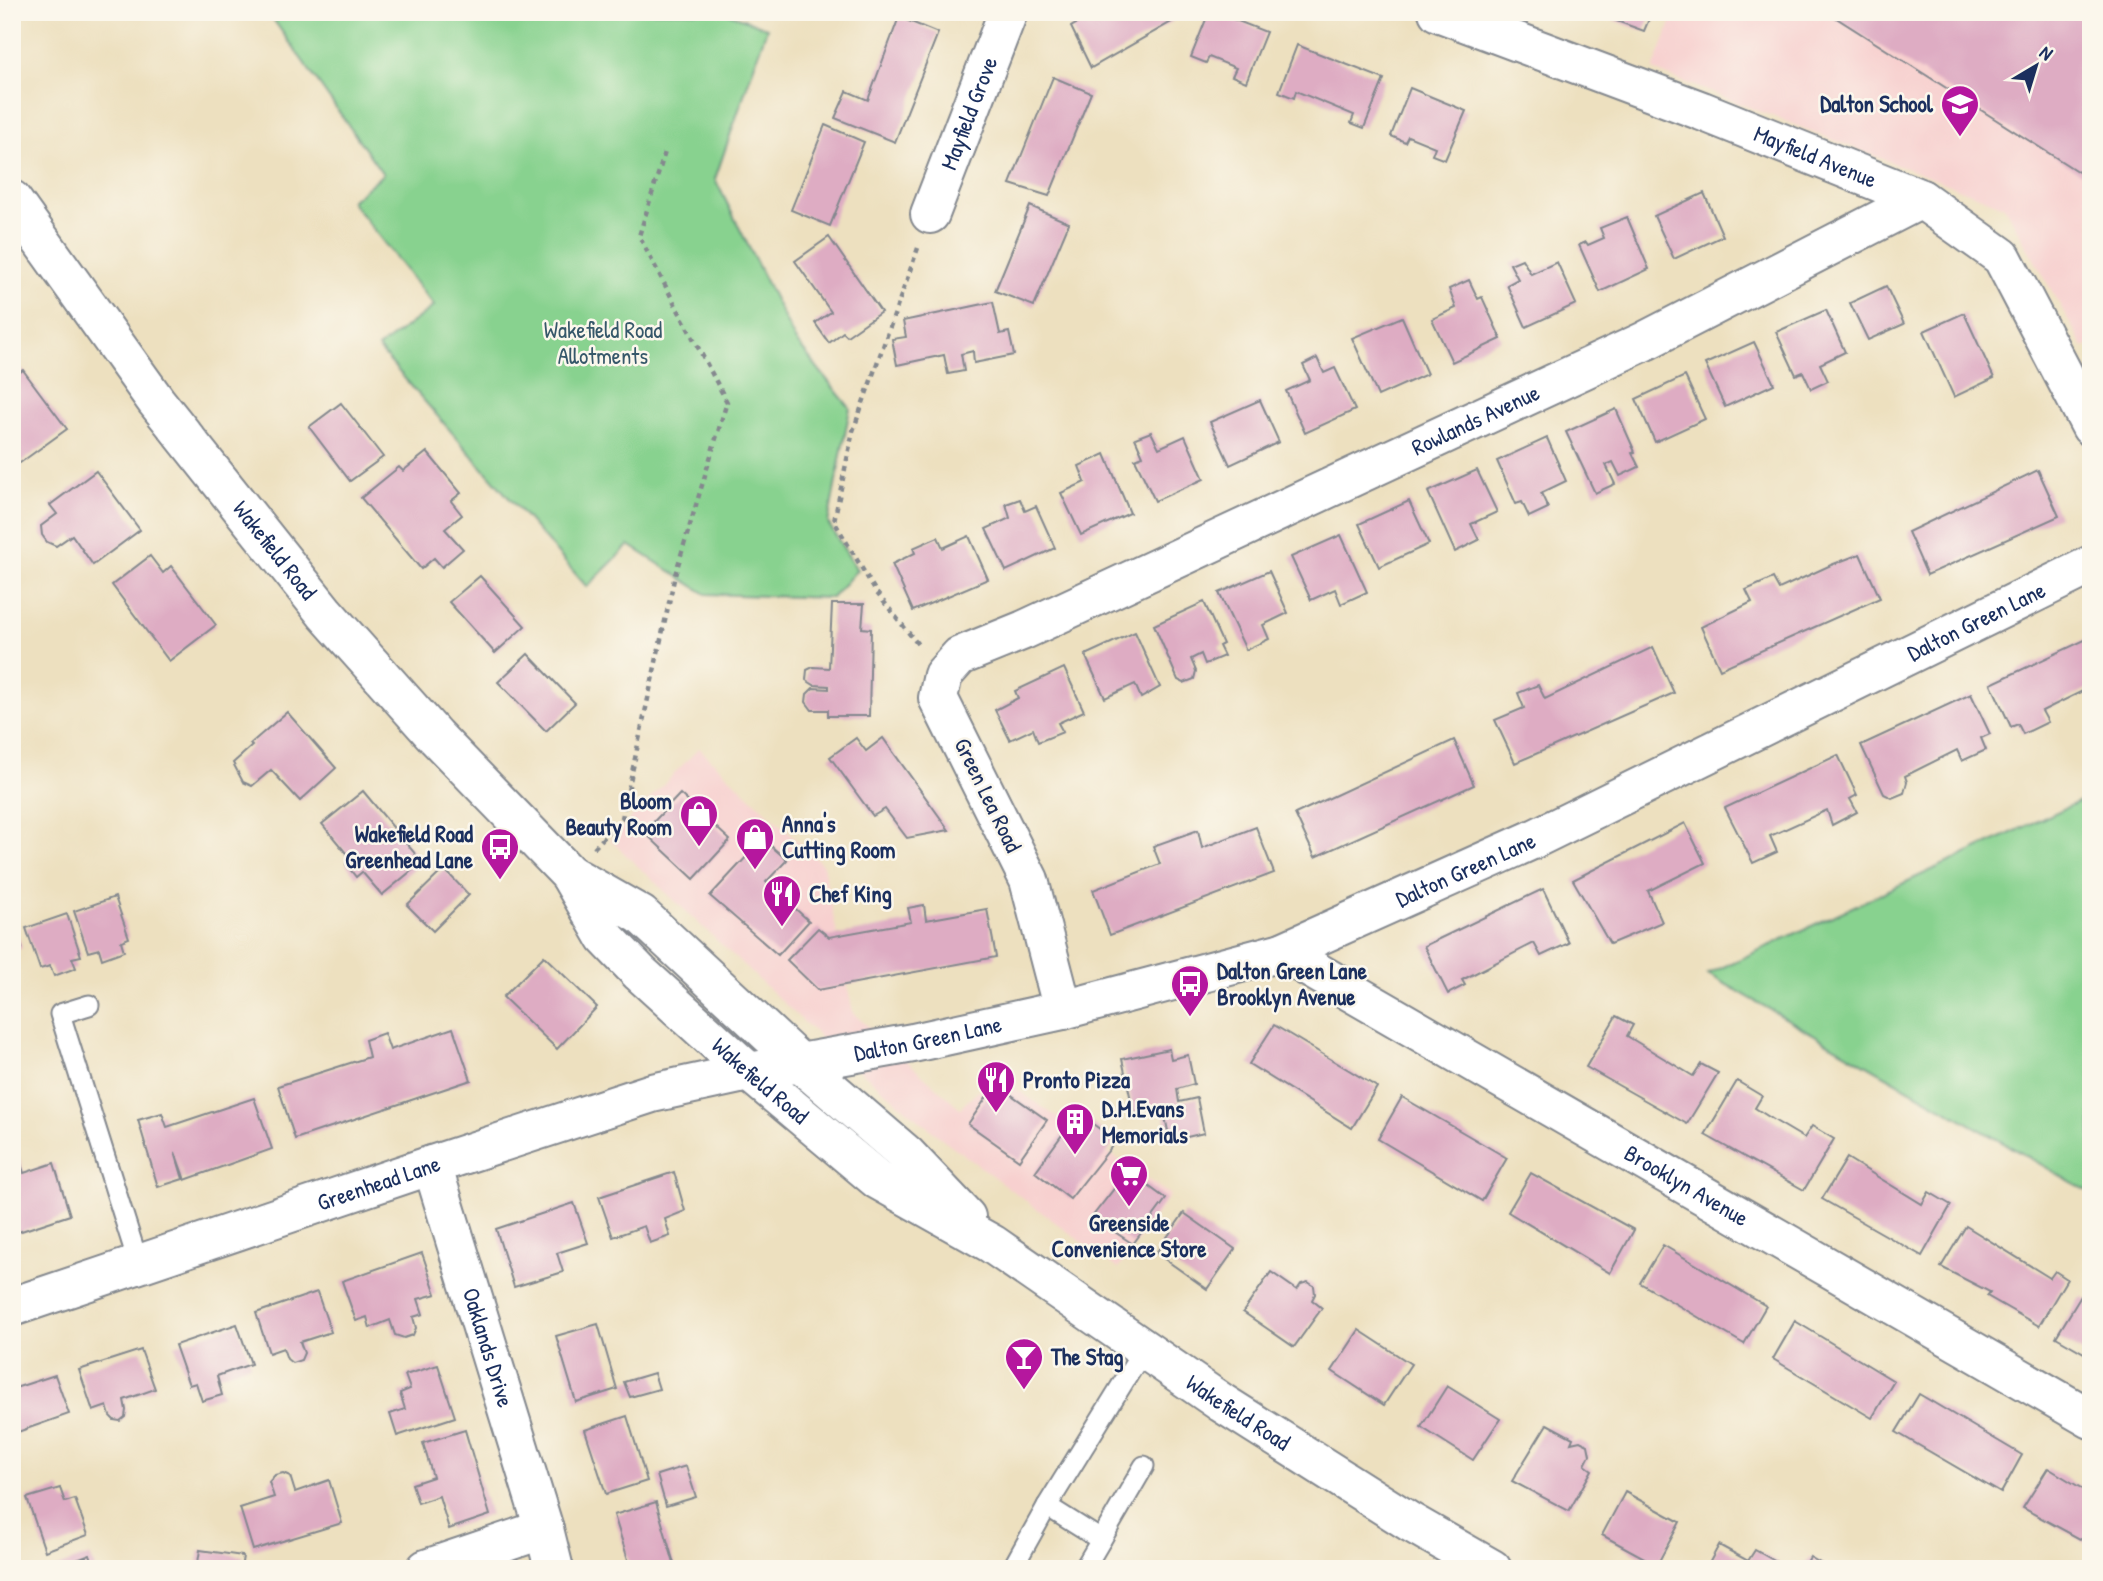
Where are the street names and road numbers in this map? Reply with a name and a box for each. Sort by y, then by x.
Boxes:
street label: Mayfield Grove [933,52,1004,174]
street label: Mayfield Avenue [1750,118,1881,195]
street label: Rowlands Avenue [1406,376,1544,462]
street label: Wakefield Road [226,494,324,606]
street label: Dalton Green Lane [1902,574,2050,668]
street label: Green Lea Road [947,732,1029,857]
street label: Dalton Green Lane [1391,824,1540,914]
street label: Dalton Green Lane [851,1008,1005,1068]
street label: Wakefield Road [706,1030,816,1131]
street label: Brooklyn Avenue [1619,1137,1754,1233]
street label: Greenhead Lane [313,1147,444,1218]
street label: Oaklands Drive [456,1284,522,1411]
street label: Wakefield Road [1180,1367,1296,1457]

